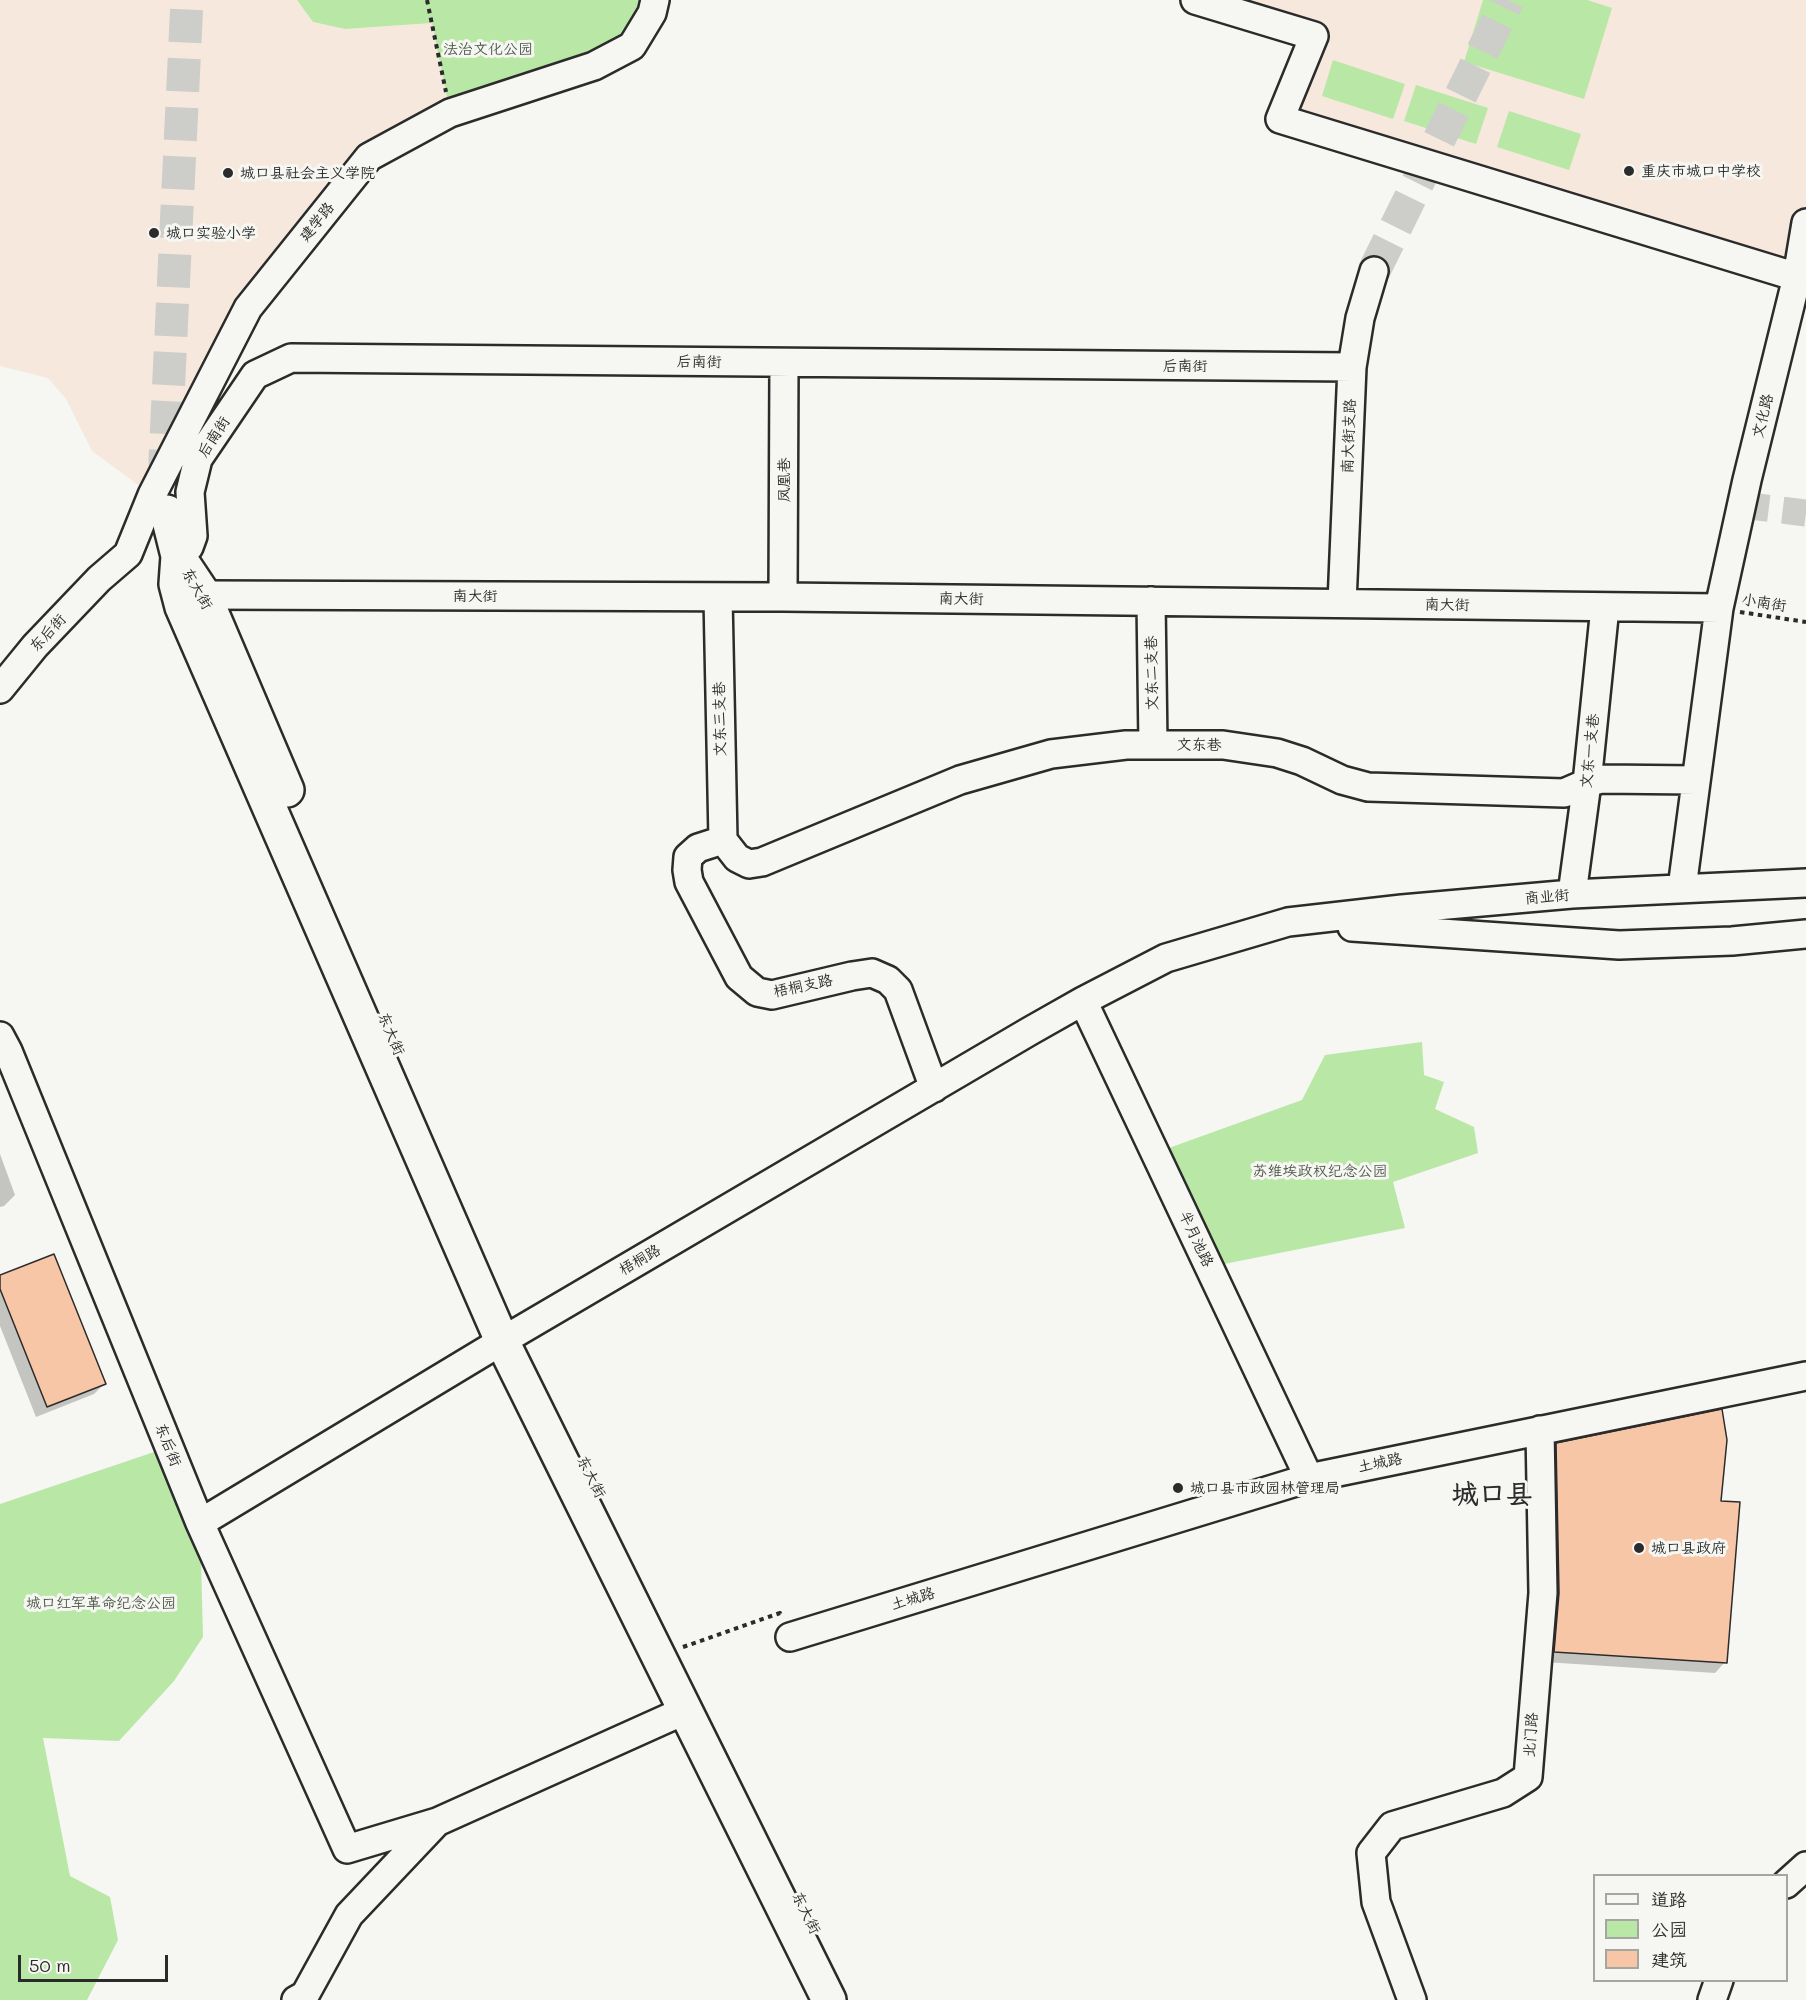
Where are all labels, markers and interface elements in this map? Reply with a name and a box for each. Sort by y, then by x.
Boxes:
park label: 法治文化公园 [443,40,533,58]
place label: 重庆市城口中学校 [1641,162,1761,180]
place label: 城口县社会主义学院 [240,164,375,182]
marker: 重庆市城口中学校 [1622,164,1636,178]
marker: 城口县社会主义学院 [221,166,235,180]
street label: 建学路 [296,199,338,245]
place label: 城口实验小学 [166,224,256,242]
marker: 城口实验小学 [147,226,161,240]
street label: 后南街 [676,353,722,371]
street label: 后南街 [1163,357,1207,375]
street label: 文化路 [1749,392,1777,440]
street label: 南大街支路 [1339,398,1359,474]
street label: 后南街 [194,413,234,461]
street label: 凤凰巷 [775,458,793,502]
street label: 东大街 [178,565,216,613]
street label: 南大街 [453,587,497,605]
street label: 南大街 [938,590,984,608]
street label: 小南街 [1740,591,1788,615]
street label: 南大街 [1424,596,1470,614]
street label: 东后街 [26,610,70,656]
street label: 文东二支巷 [1142,635,1162,711]
street label: 文东三支巷 [710,681,730,757]
street label: 文东一支巷 [1577,713,1603,789]
street label: 文东巷 [1176,736,1222,754]
street label: 商业街 [1524,886,1570,908]
street label: 梧桐支路 [772,971,834,1001]
street label: 东大街 [374,1010,408,1058]
park label: 苏维埃政权纪念公园 [1253,1162,1387,1180]
street label: 半月池路 [1175,1208,1217,1270]
street label: 梧桐路 [616,1241,664,1279]
street label: 东后街 [151,1421,185,1469]
street label: 土城路 [1356,1450,1404,1476]
street label: 东大街 [573,1453,609,1501]
place label: 城口县市政园林管理局 [1190,1479,1340,1497]
district label: 城口县 [1452,1479,1532,1511]
marker: 城口县市政园林管理局 [1171,1481,1185,1495]
place label: 城口县政府 [1651,1539,1726,1557]
marker: 城口县政府 [1632,1541,1646,1555]
street label: 土城路 [889,1584,937,1614]
park label: 城口红军革命纪念公园 [26,1594,176,1612]
street label: 北门路 [1520,1712,1542,1758]
legend [1593,1874,1788,1982]
text: 道路 [1651,1887,1687,1911]
street label: 东大街 [788,1889,824,1937]
text: 公园 [1651,1917,1687,1941]
scale bar [21,1943,171,1981]
text: 建筑 [1651,1947,1687,1971]
text: 50 m [29,1953,71,1977]

